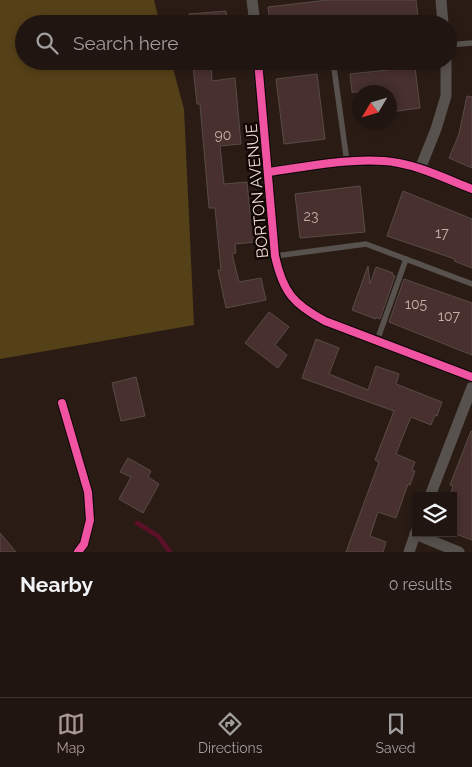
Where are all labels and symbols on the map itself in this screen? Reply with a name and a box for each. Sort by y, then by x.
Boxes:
north arrow [352,85,397,130]
street label: BORTON AVENUE [242,123,272,259]
house number: 90 [215,127,231,143]
house number: 23 [304,208,318,224]
house number: 17 [435,225,449,241]
house number: 105 [405,296,427,312]
house number: 107 [438,308,460,324]

